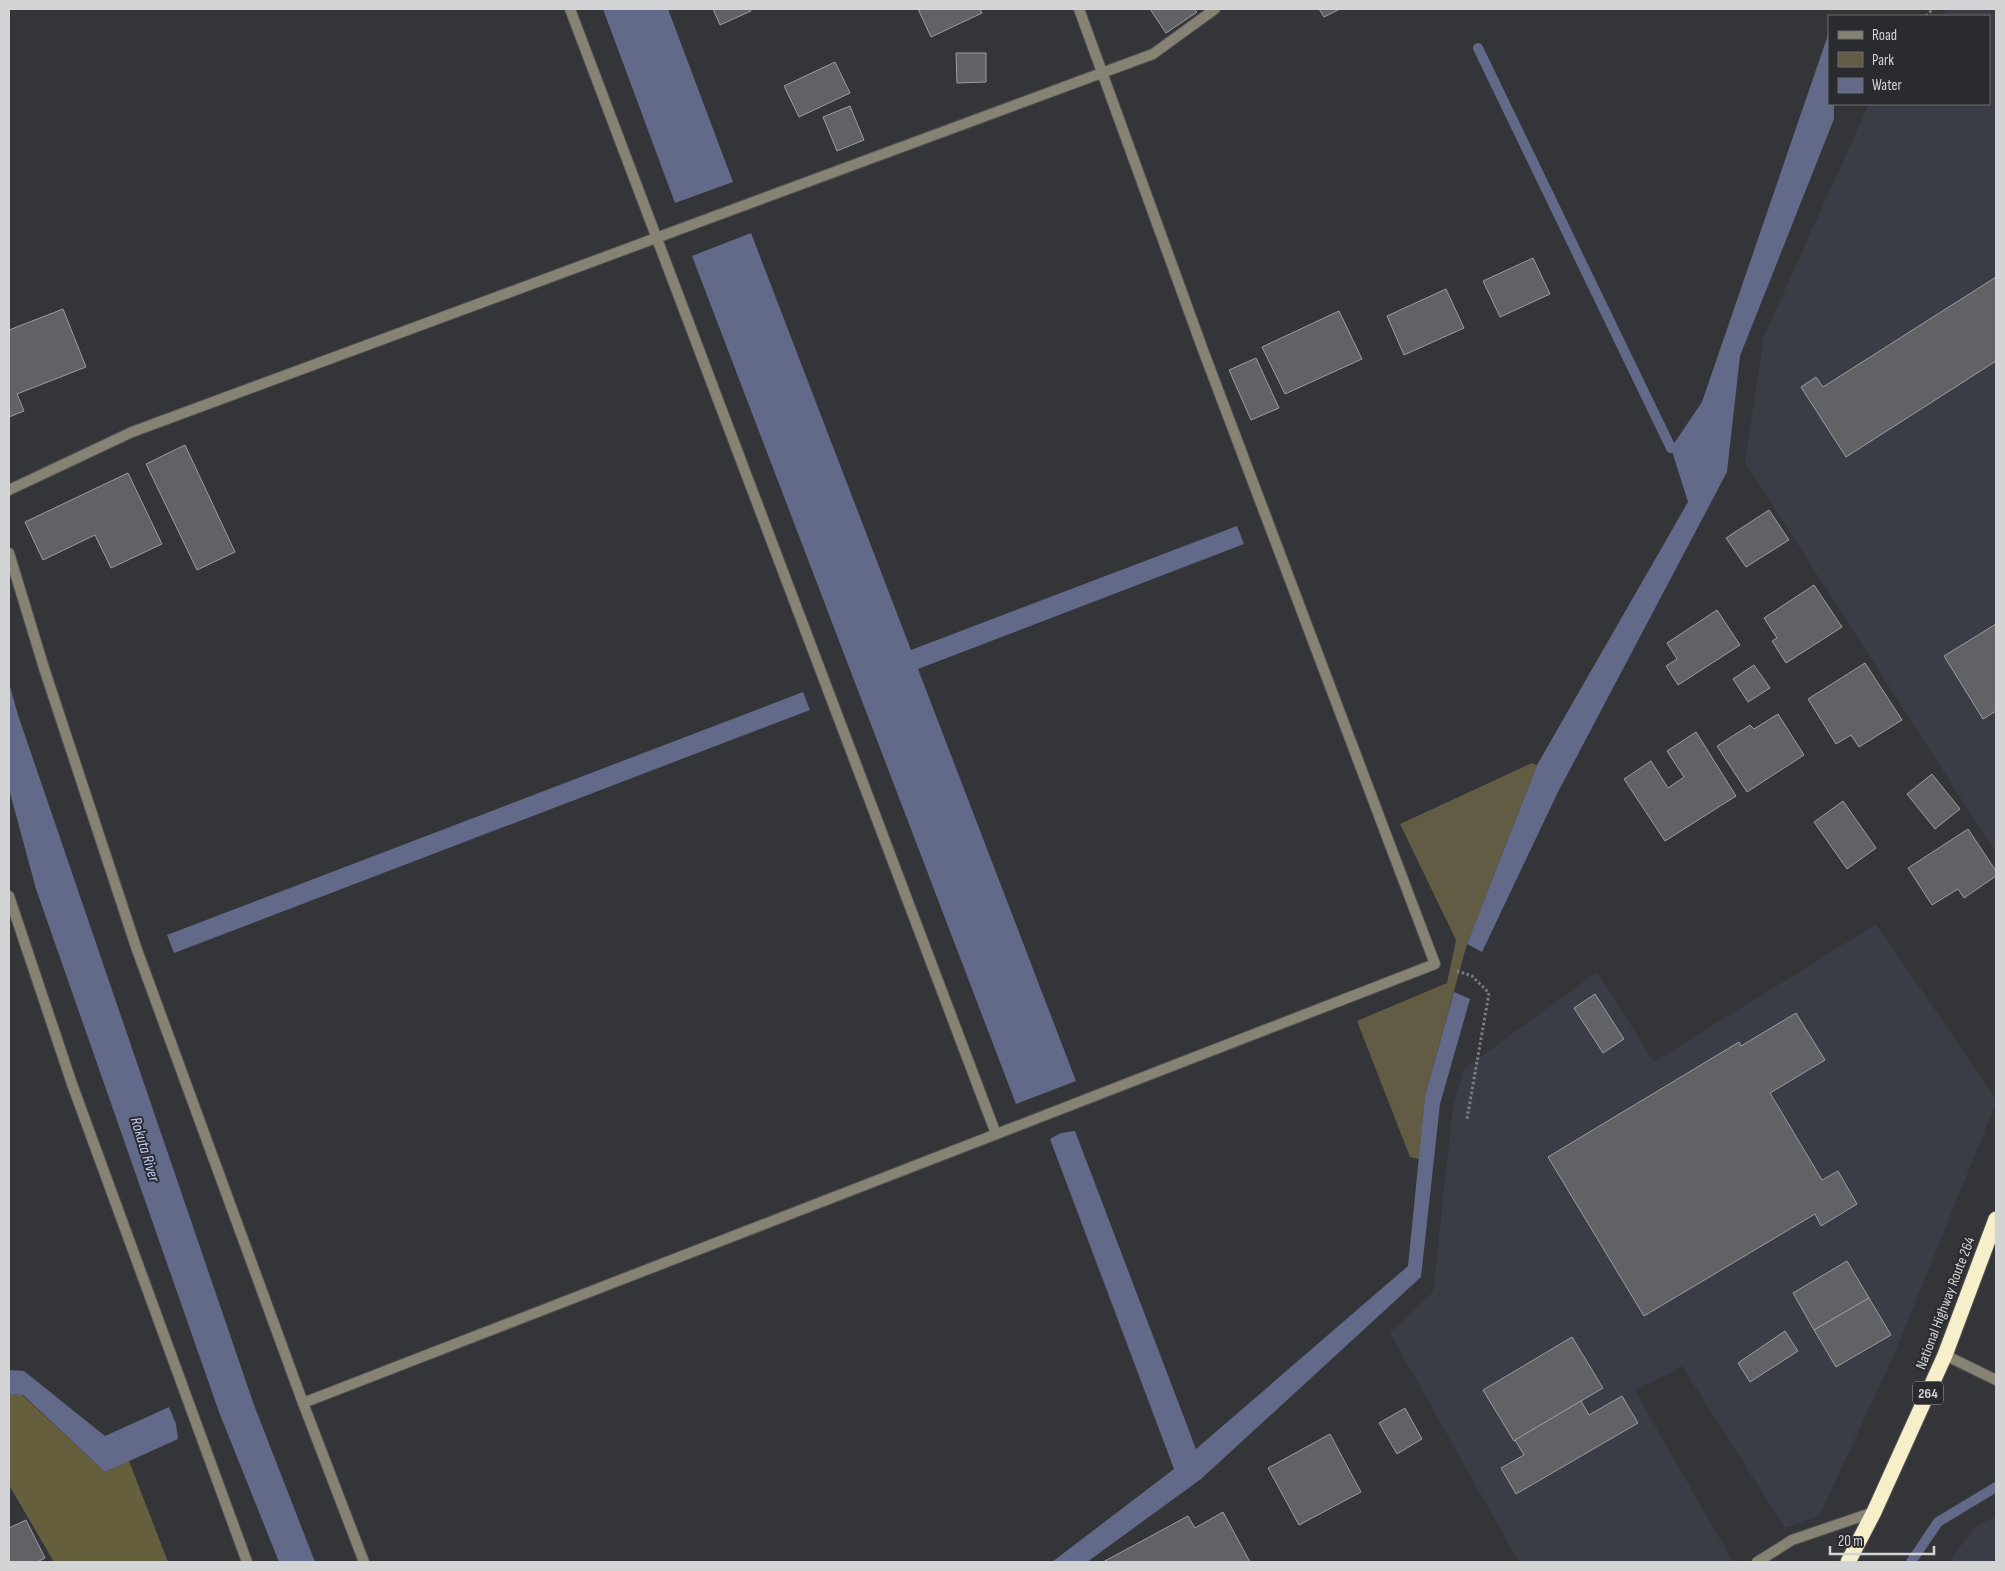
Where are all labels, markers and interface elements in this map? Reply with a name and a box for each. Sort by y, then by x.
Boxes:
legend [1828,15,1990,105]
text: Road [1872,26,1897,45]
text: Park [1872,51,1894,70]
text: Water [1872,76,1903,95]
water label: Rokuta River [126,1115,164,1184]
street label: National Highway Route 264 [1911,1234,1980,1372]
road number: 264 [1913,1382,1943,1405]
scale bar [1830,1524,1934,1556]
text: 20 m [1838,1532,1863,1551]

